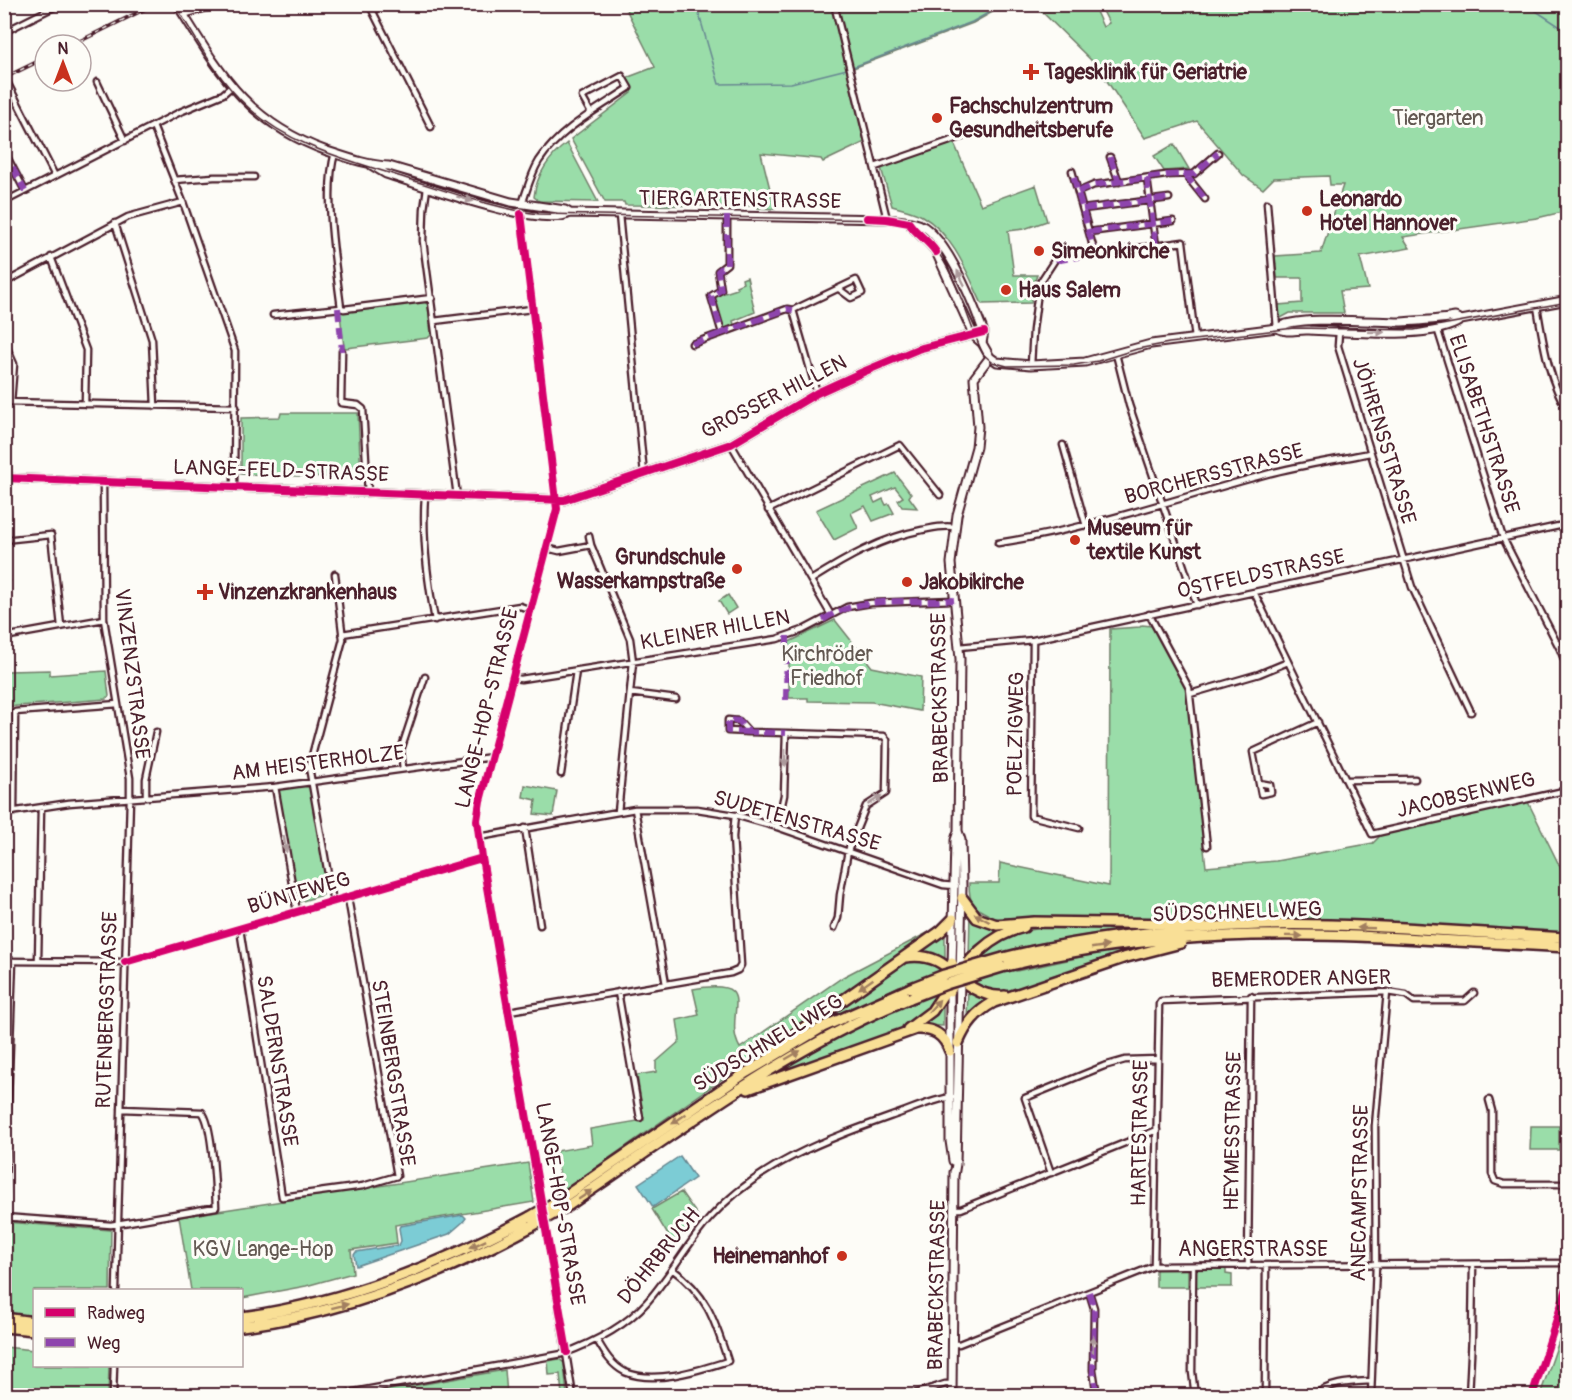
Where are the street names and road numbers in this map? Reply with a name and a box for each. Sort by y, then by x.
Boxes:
street label: TIERGARTENSTRASSE [638,185,842,215]
street label: ELISABETHSTRASSE [1442,331,1526,517]
street label: GROSSER HILLEN [697,349,851,445]
street label: JÖHRENSSTRASSE [1346,355,1422,528]
street label: BORCHERSSTRASSE [1122,437,1306,511]
street label: LANGE-FELD-STRASSE [173,454,390,488]
street label: OSTFELDSTRASSE [1175,543,1347,605]
street label: VINZENZSTRASSE [108,587,156,761]
street label: KLEINER HILLEN [638,604,792,656]
street label: LANGE-HOP-STRASSE [449,605,525,811]
street label: BRABECKSTRASSE [925,612,955,784]
street label: POELZIGWEG [1001,671,1031,797]
street label: AM HEISTERHOLZE [230,739,406,787]
street label: JACOBSENWEG [1394,766,1538,824]
street label: SUDETENSTRASSE [710,784,884,858]
street label: BÜNTEWEG [244,865,354,921]
street label: SÜDSCHNELLWEG [1152,896,1322,928]
street label: RUTENBERGSTRASSE [90,911,124,1109]
street label: BEMERODER ANGER [1211,964,1391,994]
street label: SALDERNSTRASSE [250,973,304,1149]
street label: STEINBERGSTRASSE [365,978,421,1168]
street label: SÜDSCHNELLWEG [688,988,848,1098]
street label: HEYMESSTRASSE [1218,1051,1248,1211]
street label: HARTESTRASSE [1125,1059,1155,1207]
street label: LANGE-HOP-STRASSE [529,1100,591,1308]
street label: ANECAMPSTRASSE [1345,1104,1375,1282]
street label: BRABECKSTRASSE [922,1199,952,1371]
street label: DÖHRBRUCH [612,1202,706,1310]
street label: ANGERSTRASSE [1178,1236,1328,1263]

